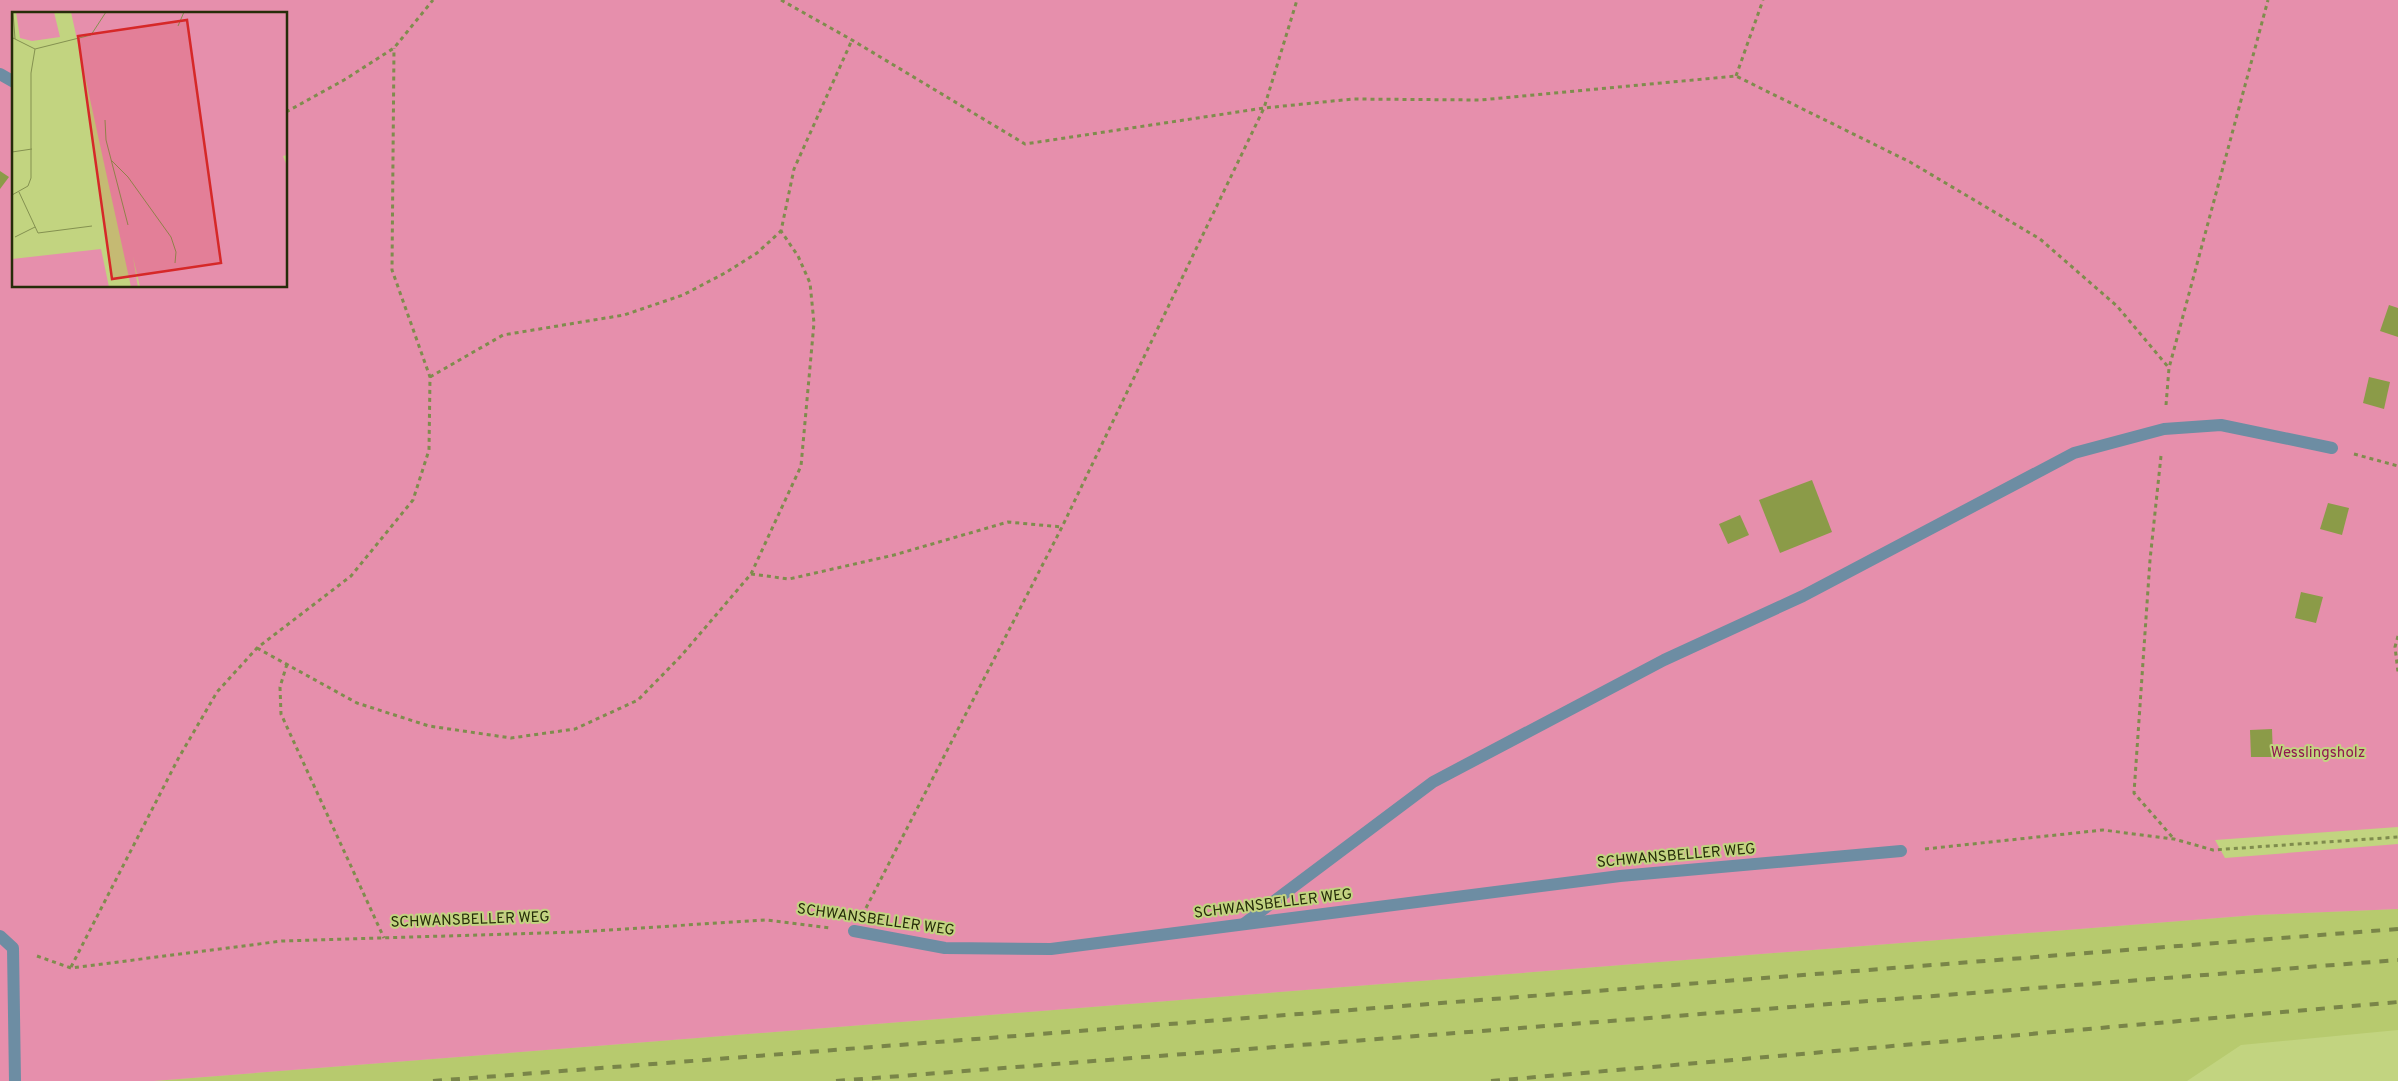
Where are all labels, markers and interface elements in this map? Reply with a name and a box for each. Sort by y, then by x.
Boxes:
inset map [12,12,288,288]
park label: Wesslingsholz [2271,744,2365,763]
street label: SCHWANSBELLER WEG [1596,840,1756,873]
street label: SCHWANSBELLER WEG [1193,885,1353,924]
street label: SCHWANSBELLER WEG [796,900,956,941]
street label: SCHWANSBELLER WEG [390,908,550,933]

